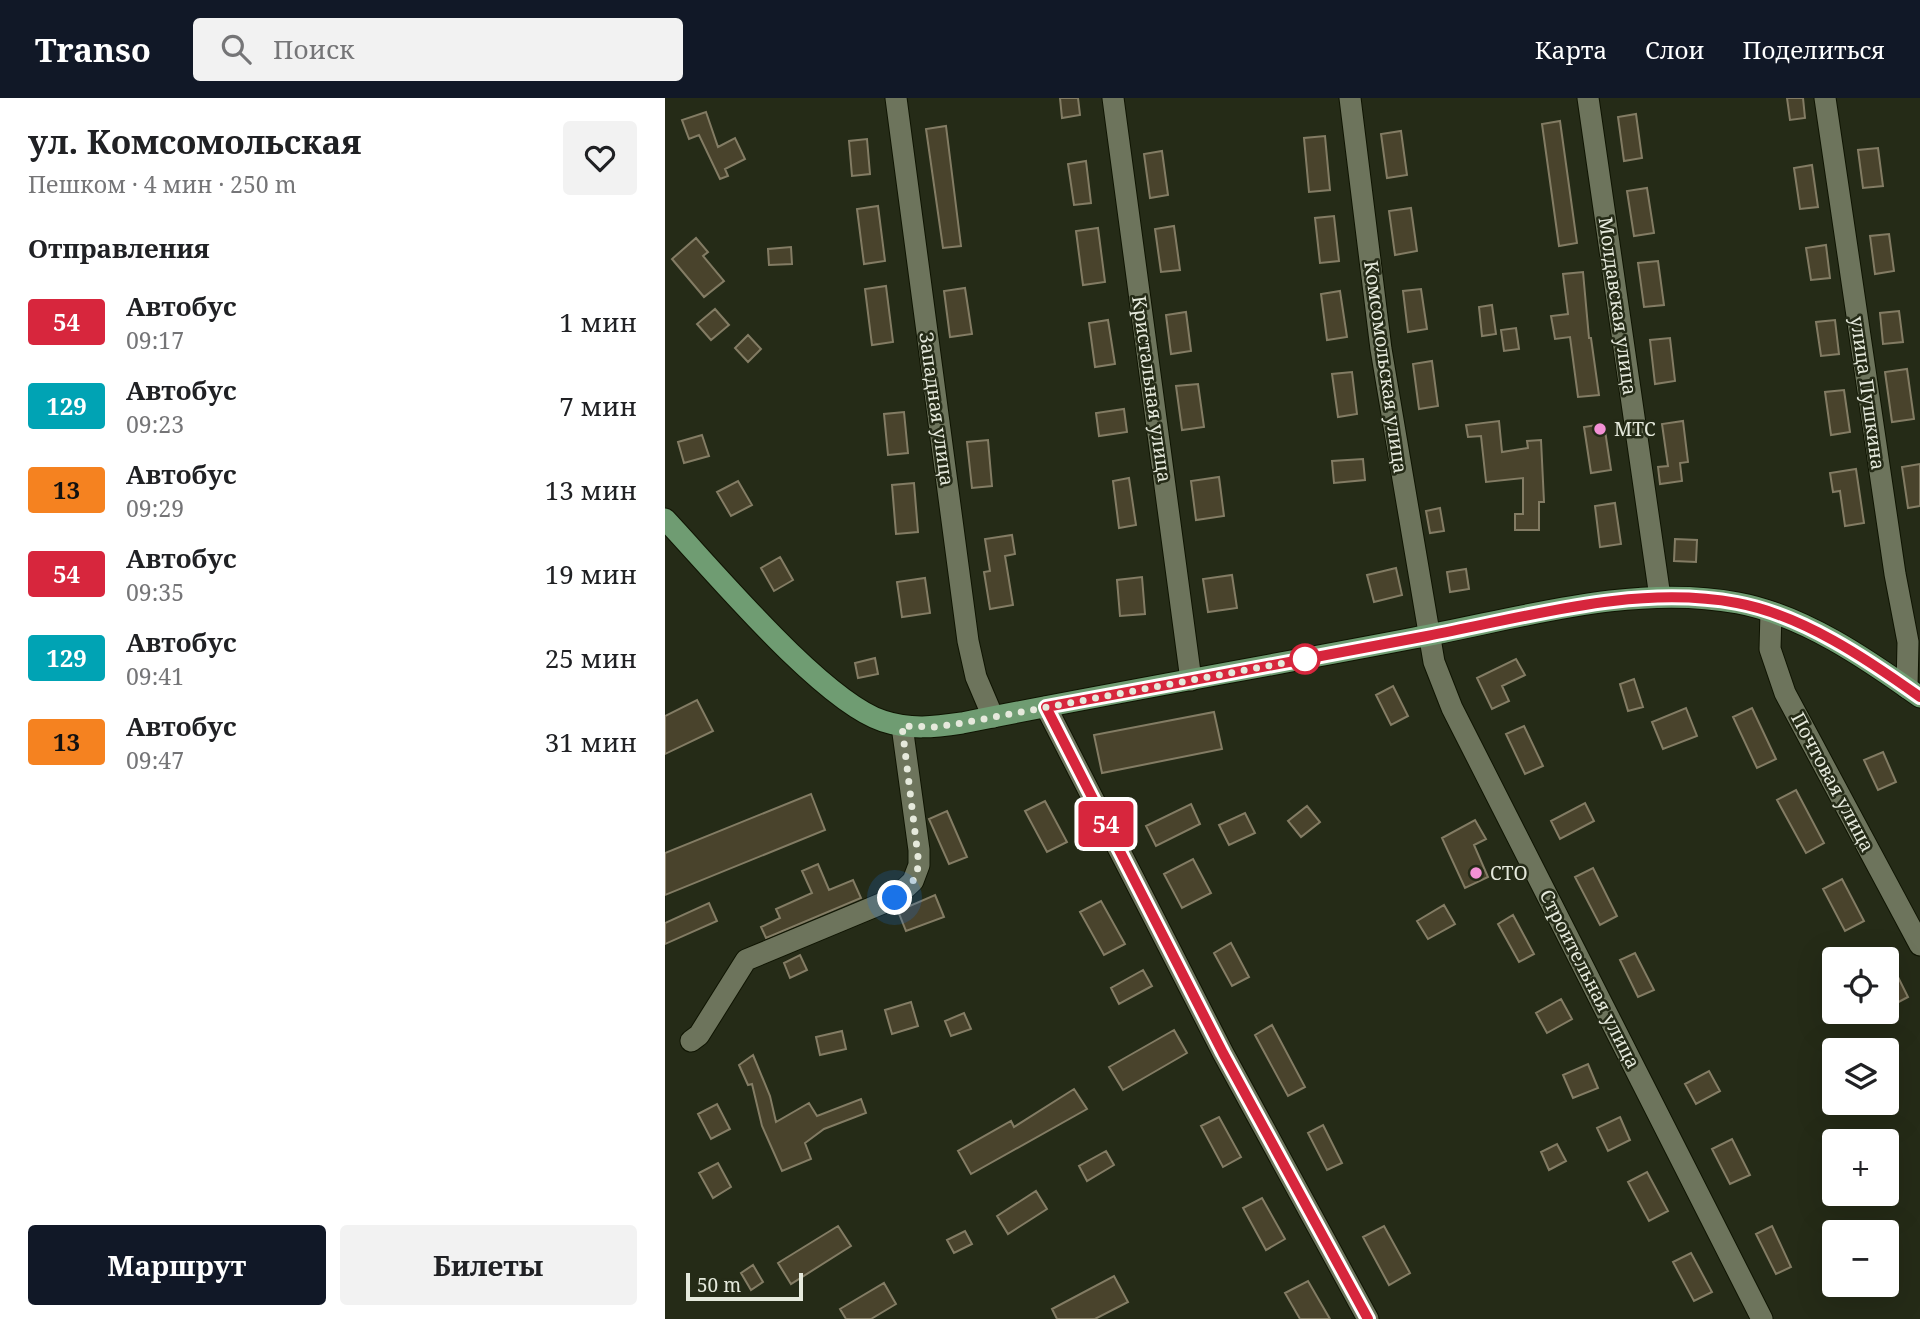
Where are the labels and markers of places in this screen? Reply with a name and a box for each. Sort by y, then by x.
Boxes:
place label: МТС [1614,416,1656,442]
marker: МТС [1592,421,1608,437]
unlabelled marker [1290,644,1320,674]
place label: СТО [1490,860,1528,886]
marker: СТО [1468,865,1484,881]

